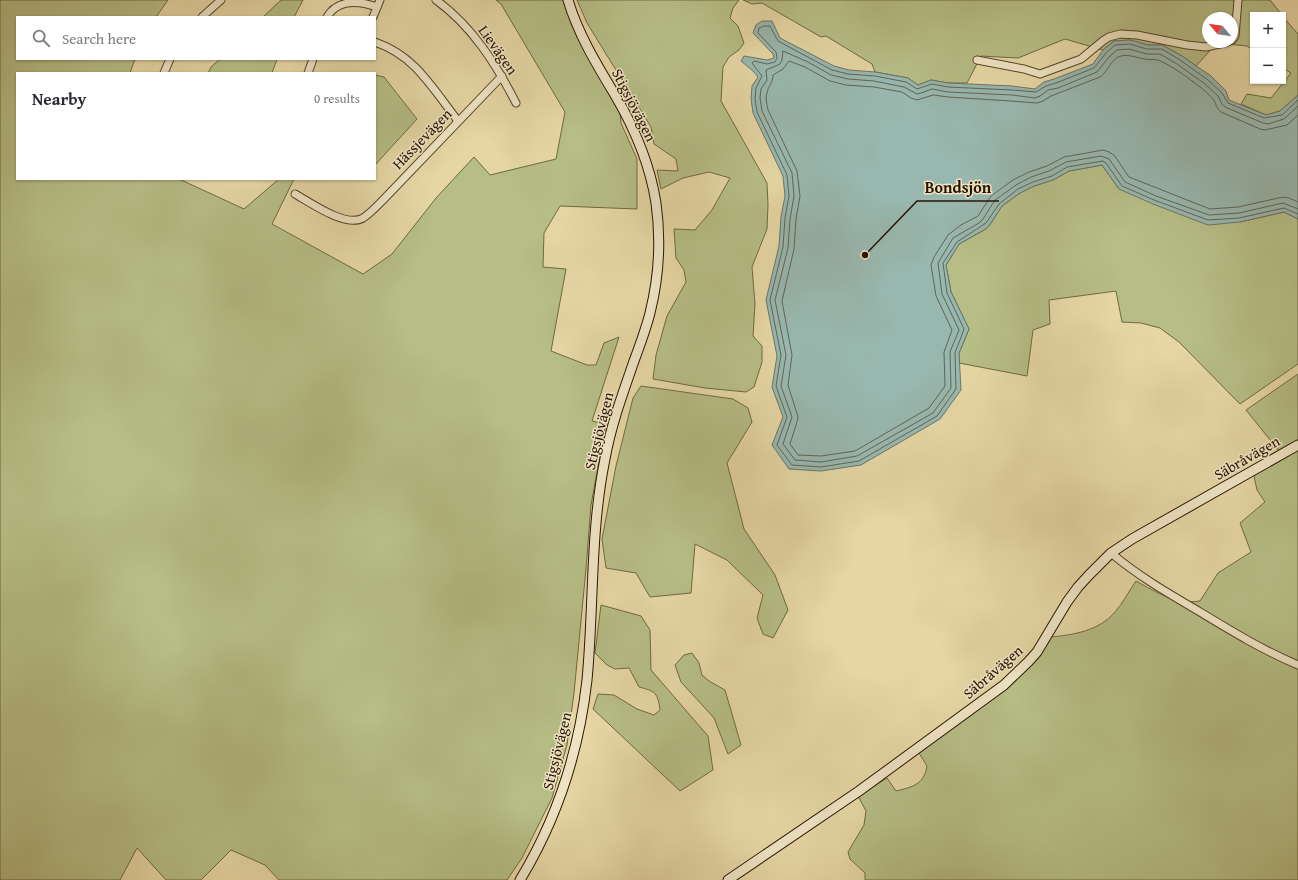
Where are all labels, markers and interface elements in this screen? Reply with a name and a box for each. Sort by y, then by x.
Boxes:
north arrow [1202,12,1238,48]
map controls [1250,12,1286,84]
button: + [1250,12,1286,48]
search box [16,16,376,60]
street label: Lievägen [474,21,523,79]
icon: search [30,27,52,49]
text: Search here [62,28,136,49]
button: − [1250,48,1286,84]
street label: Stigsjövägen [607,65,662,145]
text: Nearby [32,86,86,111]
text: 0 results [314,89,360,108]
street label: Hässjevägen [387,103,457,174]
callout: Bondsjön [917,173,999,201]
text: Bondsjön [925,175,992,199]
street label: Stigsjövägen [579,389,618,472]
street label: Säbråvägen [1210,430,1284,485]
street label: Säbråvägen [958,639,1028,703]
street label: Stigsjövägen [537,709,576,792]

